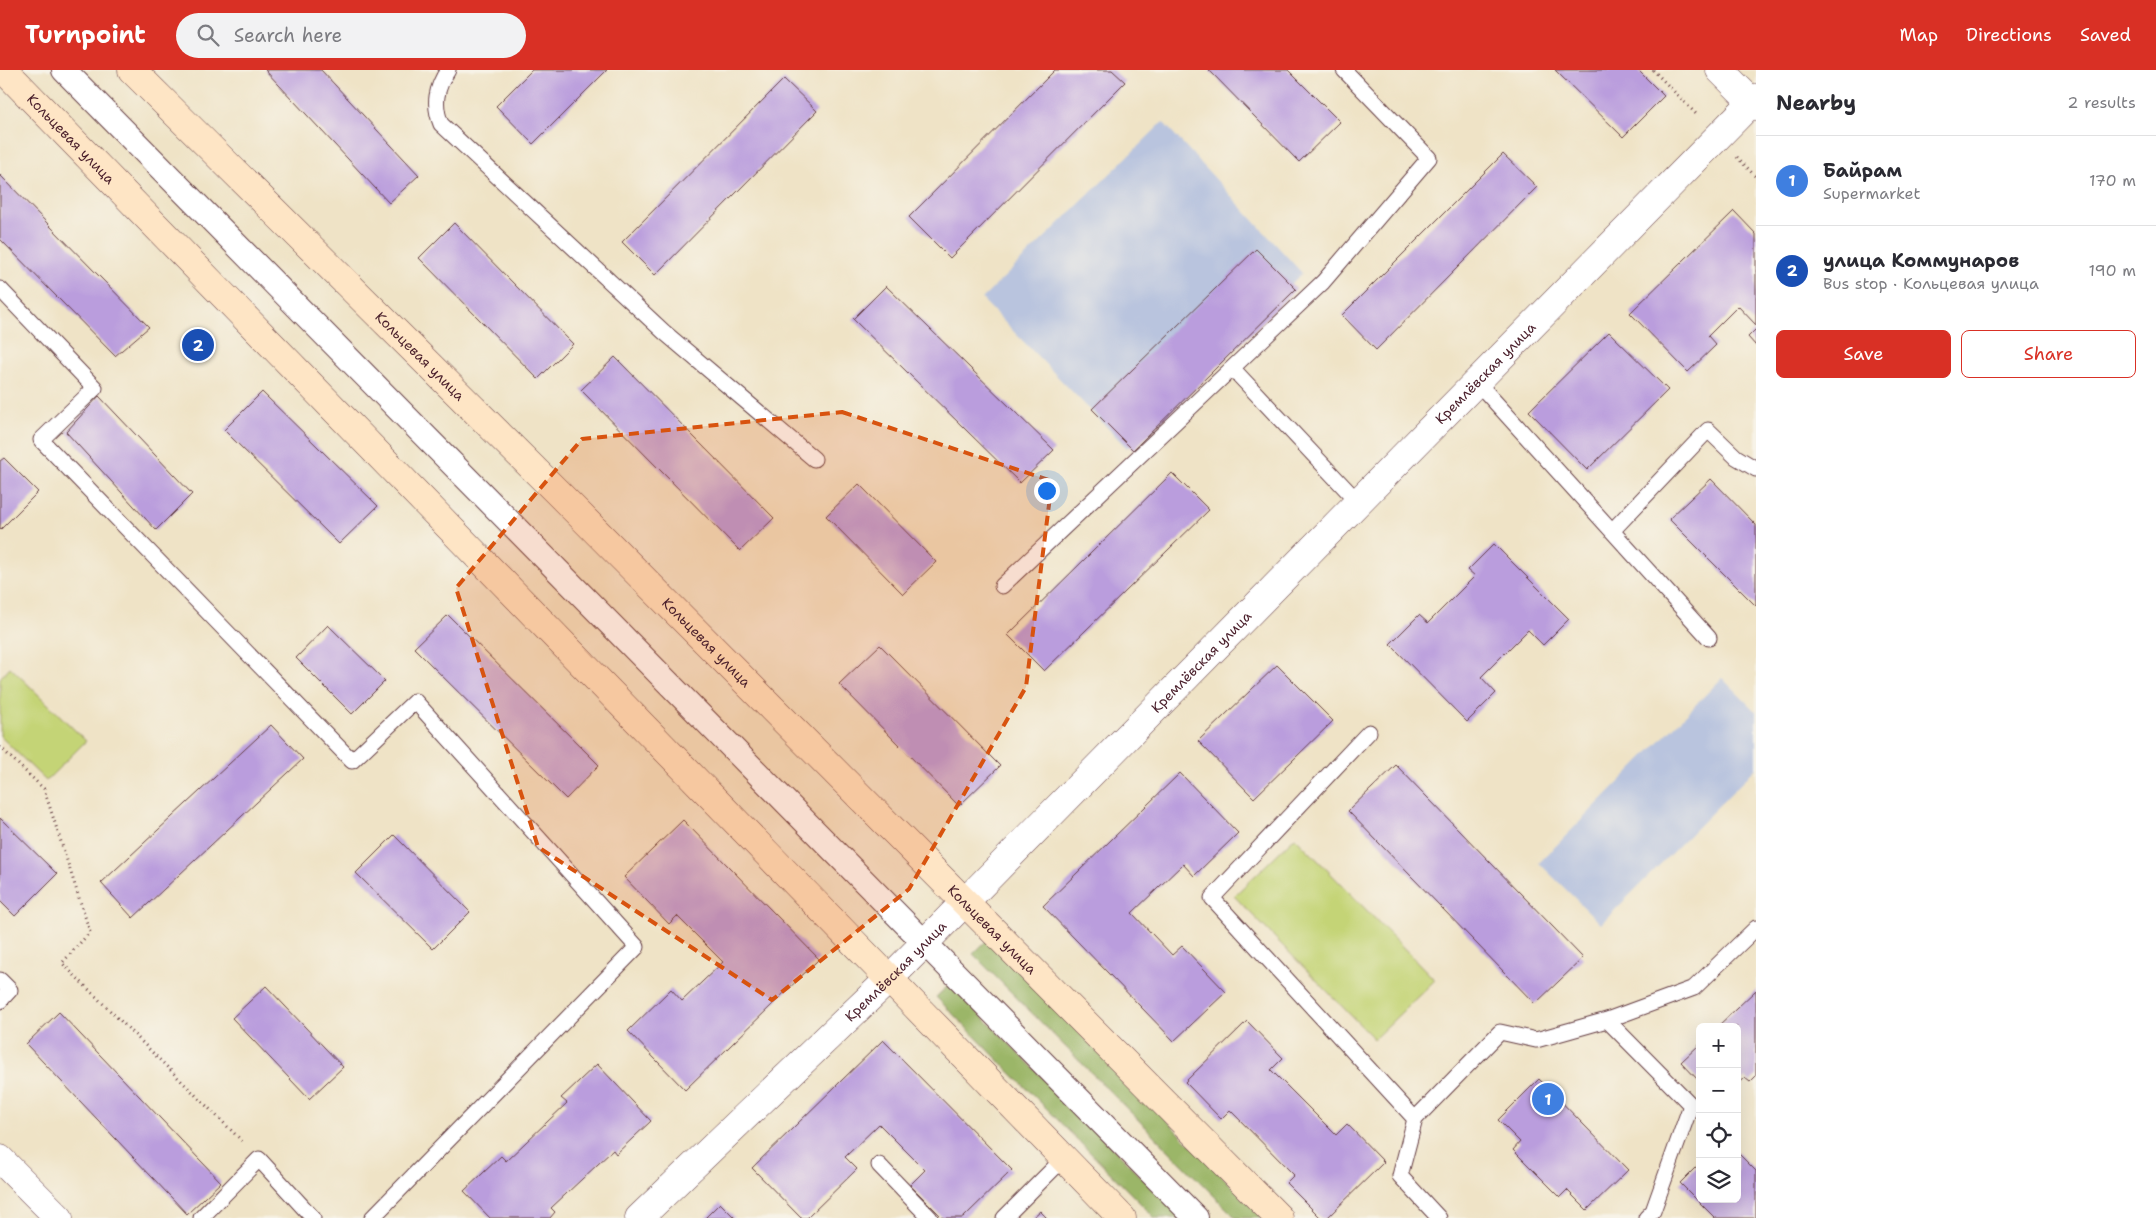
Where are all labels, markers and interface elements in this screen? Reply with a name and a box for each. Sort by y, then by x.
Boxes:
search box [176,13,526,58]
text: Turnpoint [25,19,146,51]
icon: search [194,21,222,49]
text: Search here [234,23,342,48]
text: Map [1900,23,1938,47]
text: Directions [1966,23,2052,47]
text: Saved [2080,23,2131,47]
text: Nearby [1776,89,1856,117]
street label: Кольцевая улица [23,90,119,188]
text: 2 results [2067,92,2136,113]
text: Байрам [1823,158,1902,183]
text: 1 [1788,170,1796,191]
text: 170 m [2089,170,2136,191]
text: Supermarket [1823,183,1920,204]
text: улица Коммунаров [1823,248,2019,273]
text: 2 [1786,260,1798,281]
text: 190 m [2089,260,2136,281]
text: Bus stop · Кольцевая улица [1823,273,2039,294]
street label: Кольцевая улица [372,308,469,405]
street label: Кремлёвская улица [1431,318,1540,428]
pin: 2 [182,326,214,364]
button: Save [1776,330,1951,378]
button: Share [1961,330,2136,378]
your location [1034,478,1060,504]
street label: Кольцевая улица [658,594,755,691]
street label: Кремлёвская улица [1147,607,1256,716]
street label: Кольцевая улица [944,881,1041,978]
street label: Кремлёвская улица [841,917,950,1025]
map controls [1696,1023,1741,1203]
button: + [1696,1023,1741,1068]
button: − [1696,1068,1741,1113]
pin: 1 [1532,1080,1564,1118]
button: locate [1696,1113,1741,1158]
button: layers [1696,1158,1741,1203]

